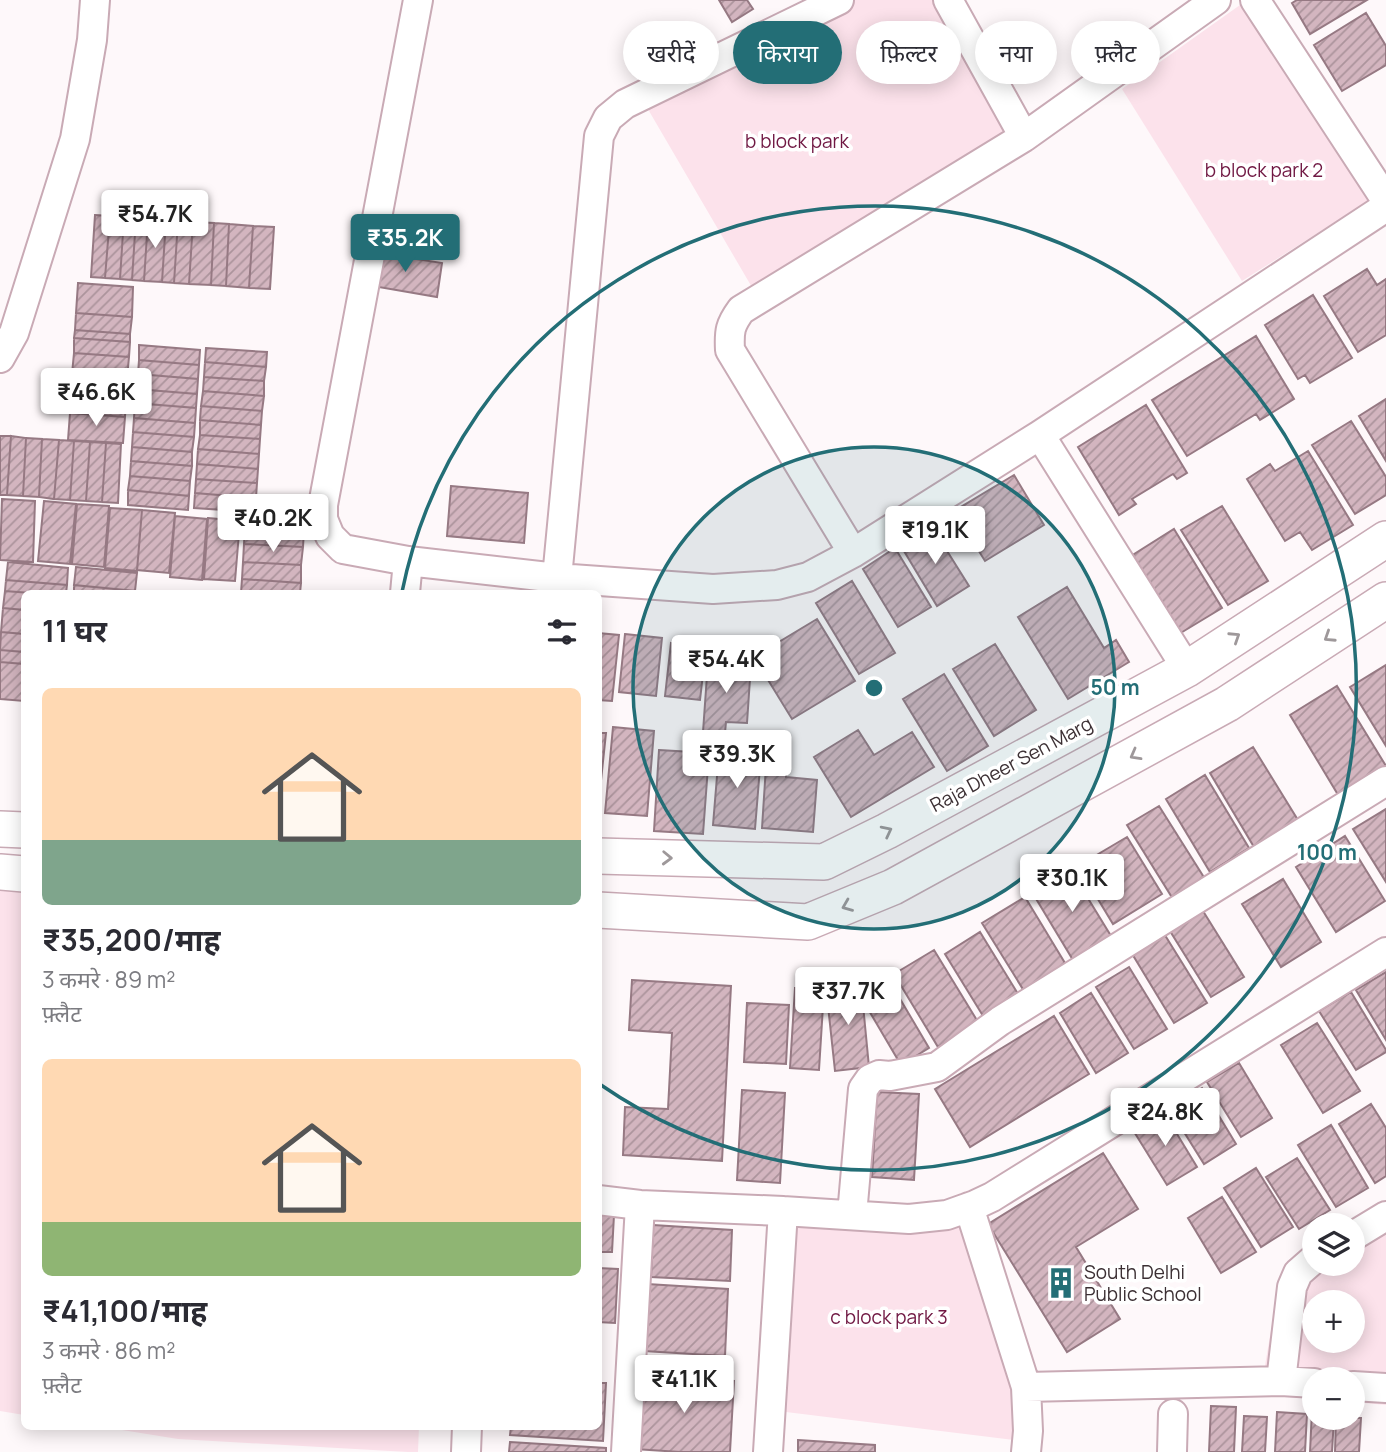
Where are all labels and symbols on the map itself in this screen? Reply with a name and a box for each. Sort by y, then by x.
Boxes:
park label: b block park [745,128,849,154]
park label: b block park 2 [1205,157,1323,183]
pin: ₹54.7K [98,190,212,250]
pin: ₹35.2K [348,215,462,274]
pin: ₹46.6K [39,368,153,428]
pin: ₹40.2K [216,494,330,554]
pin: ₹19.1K [878,506,992,566]
one-way arrow [1324,629,1337,641]
one-way arrow [1228,632,1241,645]
pin: ₹54.4K [669,636,783,695]
text: 50 m [1090,673,1140,701]
centre of rings [862,676,886,700]
street label: Raja Dheer Sen Marg [925,710,1097,818]
pin: ₹39.3K [680,730,794,790]
one-way arrow [1129,747,1142,760]
one-way arrow [880,826,892,839]
text: 100 m [1297,838,1357,866]
one-way arrow [662,850,672,866]
pin: ₹30.1K [1015,855,1129,914]
one-way arrow [841,898,853,912]
pin: ₹37.7K [791,968,905,1027]
pin: ₹24.8K [1108,1088,1222,1148]
place label: South Delhi Public School [1084,1259,1202,1307]
building icon: South Delhi Public School [1044,1266,1078,1300]
park label: c block park 3 [830,1304,948,1330]
pin: ₹41.1K [627,1356,741,1415]

